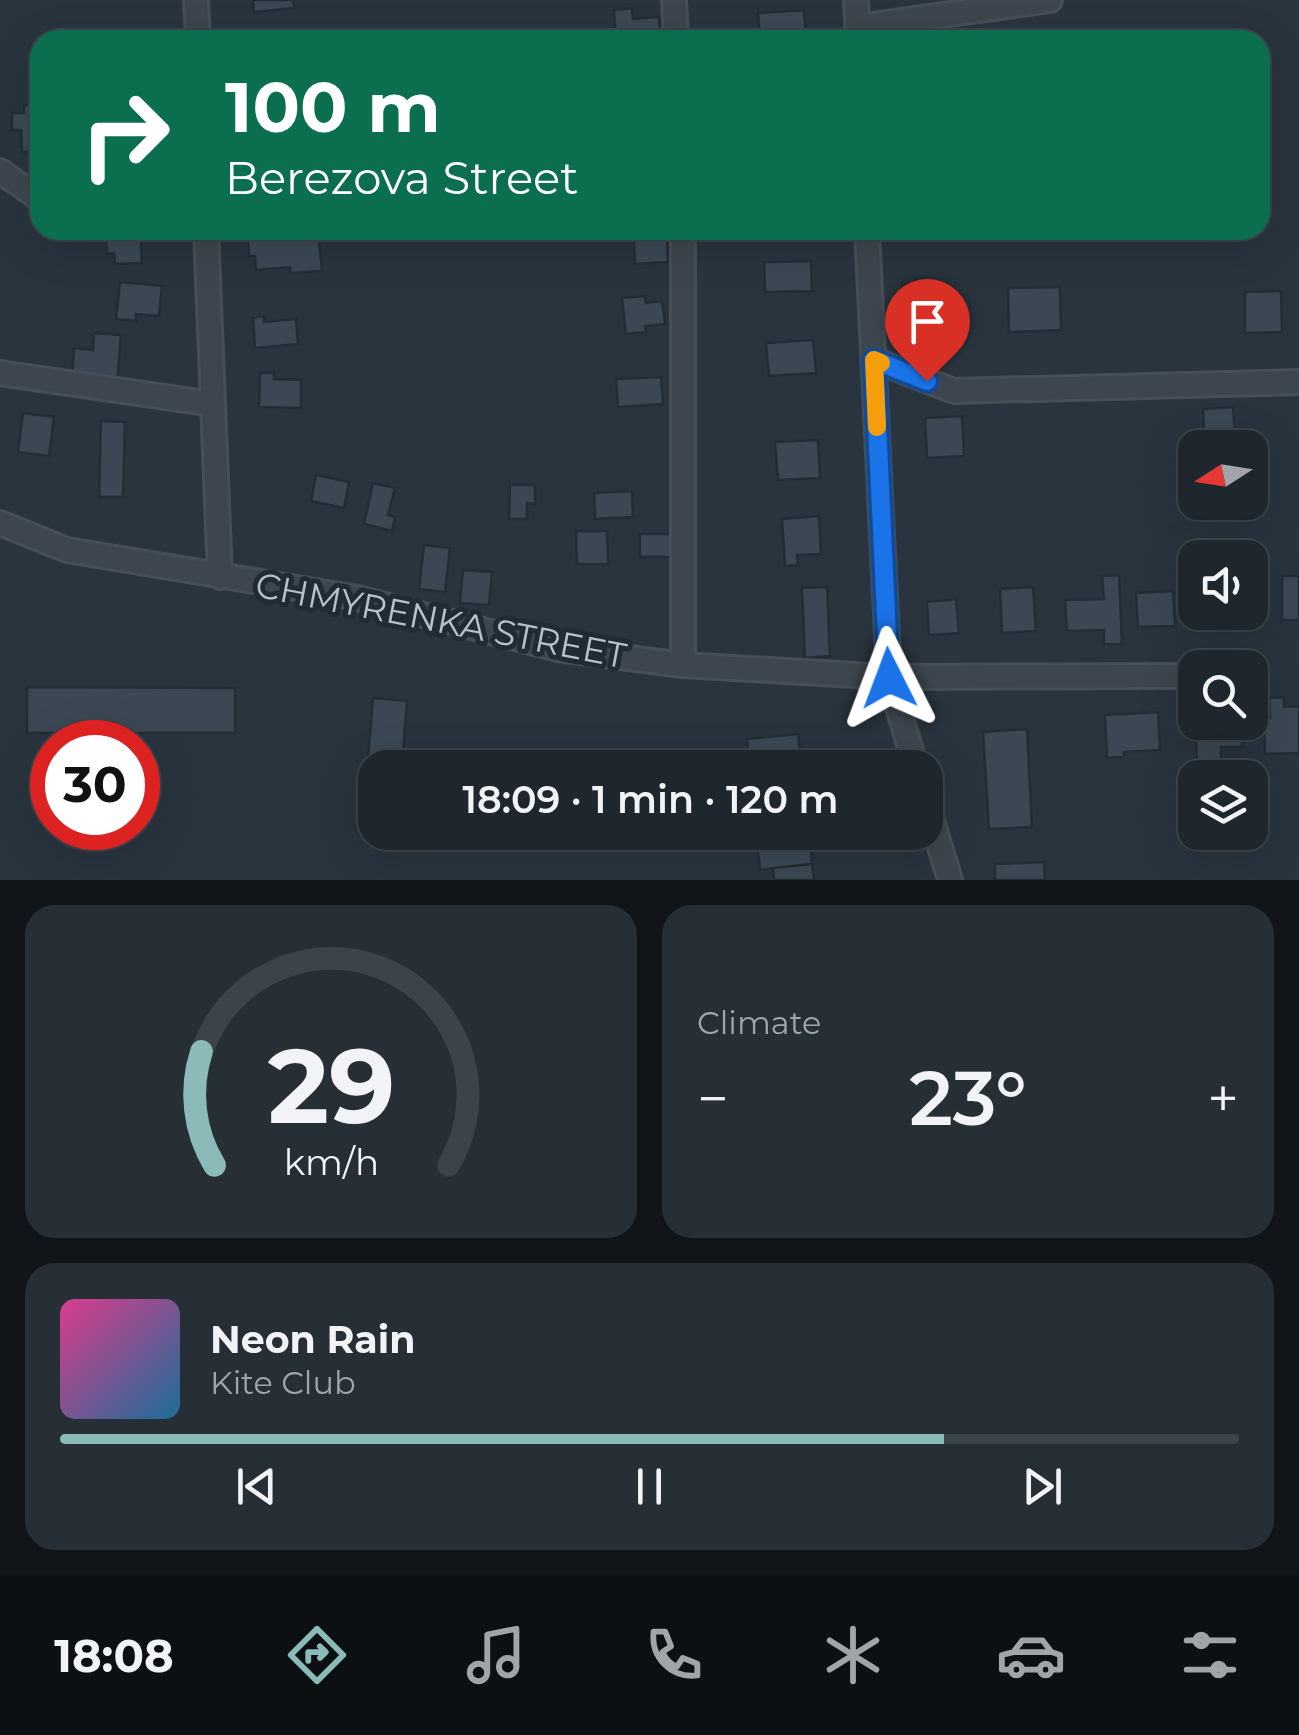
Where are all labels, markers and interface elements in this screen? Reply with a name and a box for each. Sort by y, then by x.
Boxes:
text: 100 m [225,64,441,150]
icon: right [60,70,190,200]
text: Berezova Street [225,150,579,205]
pin [885,279,970,382]
icon: arrive [900,294,955,349]
north arrow [1178,430,1268,520]
map controls [1178,430,1268,850]
button: sound [1178,540,1268,630]
street label: CHMYRENKA STREET [252,563,630,677]
position arrow [837,626,941,730]
button: search [1178,650,1268,740]
speed limit sign: 30 [30,720,160,850]
button: layers [1178,760,1268,850]
text: 18:09 · 1 min · 120 m [462,776,839,823]
text: Climate [697,1003,821,1042]
text: 29 [267,1022,395,1149]
text: 23° [909,1052,1027,1144]
text: − [697,1065,729,1132]
text: + [1207,1065,1239,1132]
text: km/h [283,1140,379,1184]
text: Neon Rain [210,1316,415,1363]
text: Kite Club [210,1363,356,1402]
icon: previous [229,1459,284,1514]
icon: pause [622,1459,677,1514]
icon: next [1015,1459,1070,1514]
icon: directions [282,1620,352,1690]
icon: music [461,1620,531,1690]
icon: phone [639,1620,709,1690]
icon: climate [818,1620,888,1690]
icon: car [996,1620,1066,1690]
icon: filters [1175,1620,1245,1690]
text: 18:08 [54,1628,174,1683]

